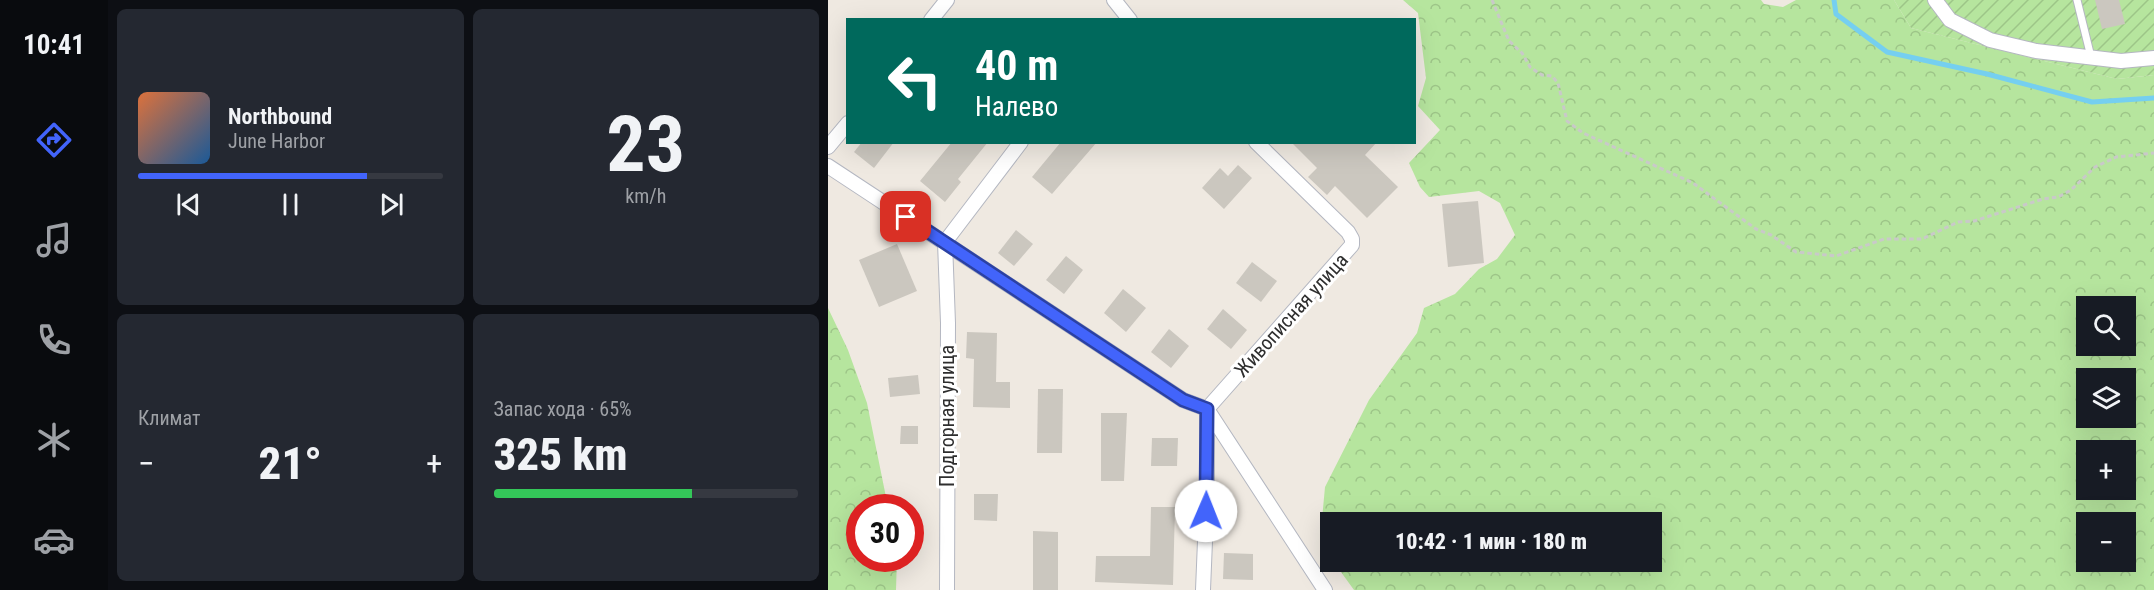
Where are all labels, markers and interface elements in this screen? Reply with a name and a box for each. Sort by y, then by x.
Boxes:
text: 10:41 [23,29,85,61]
text: 40 m [975,41,1058,90]
icon: left [876,42,954,120]
text: Налево [975,91,1058,123]
text: 23 [606,99,685,190]
text: Northbound [228,104,332,129]
icon: directions [33,119,75,161]
text: June Harbor [228,129,325,153]
text: km/h [625,184,666,208]
icon: previous [172,188,205,221]
icon: pause [274,188,307,221]
icon: next [375,188,408,221]
pin [880,191,931,242]
icon: arrive [889,200,922,233]
icon: music [33,219,75,261]
street label: Живописная улица [1229,248,1353,382]
map controls [2076,296,2136,572]
button: search [2076,296,2136,356]
icon: phone [33,319,75,361]
street label: Подгорная улица [935,345,959,487]
button: layers [2076,368,2136,428]
text: Запас хода · 65% [494,397,632,421]
text: Климат [138,406,200,430]
icon: climate [33,419,75,461]
text: 325 km [494,428,628,481]
text: 21° [259,437,322,490]
button: + [2076,440,2136,500]
text: − [138,444,155,483]
text: + [426,444,443,483]
position arrow [1174,479,1238,543]
speed limit sign: 30 [846,494,924,572]
button: − [2076,512,2136,572]
icon: car [33,519,75,561]
text: 10:42 · 1 мин · 180 m [1395,529,1587,554]

